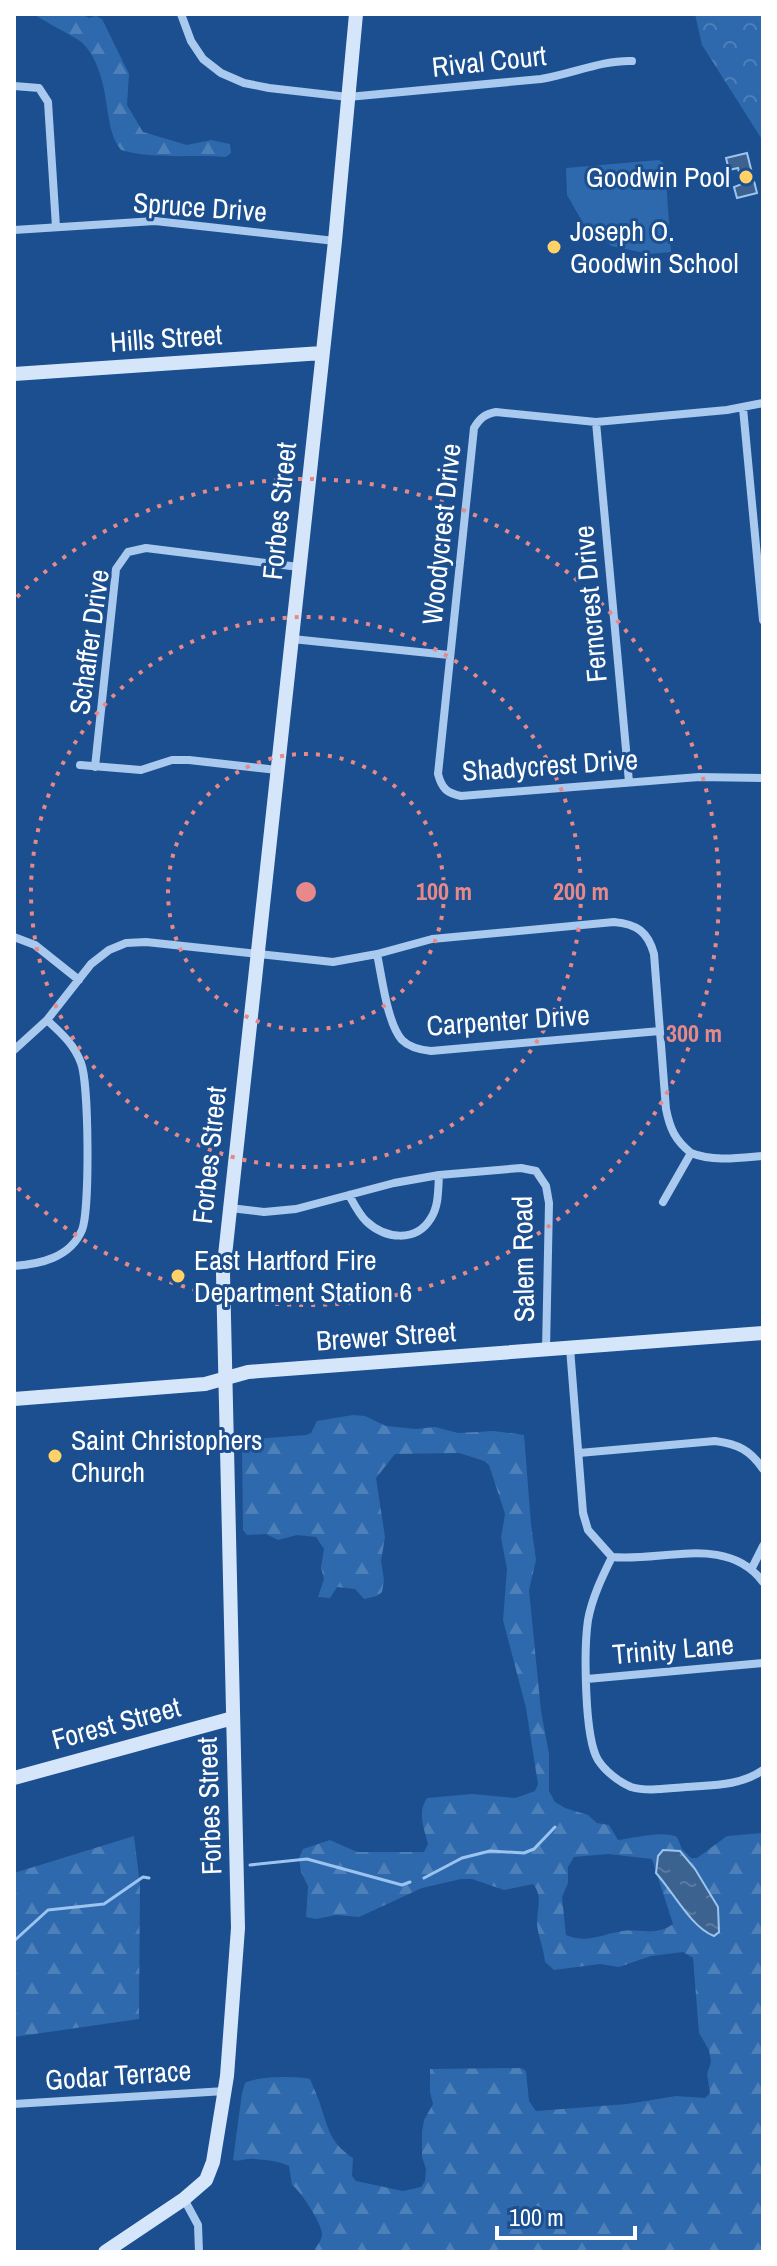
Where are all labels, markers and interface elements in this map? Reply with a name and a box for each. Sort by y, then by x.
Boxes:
street label: Rival Court [430,36,548,86]
place label: Goodwin Pool [586,158,730,196]
marker: Goodwin Pool [737,168,755,186]
street label: Spruce Drive [132,183,268,231]
place label: Joseph O. Goodwin School [570,212,738,282]
marker: Joseph O. Goodwin School [545,238,563,256]
street label: Hills Street [109,315,223,361]
street label: Forbes Street [253,440,305,582]
street label: Woodycrest Drive [413,441,469,627]
street label: Ferncrest Drive [564,524,616,684]
street label: Schaffer Drive [60,567,118,717]
street label: Shadycrest Drive [461,740,639,790]
text: 100 m [416,875,472,907]
text: 200 m [553,875,609,907]
centre of rings [292,878,320,906]
street label: Carpenter Drive [425,995,591,1045]
text: 300 m [666,1017,722,1049]
street label: Forbes Street [183,1084,235,1226]
street label: Salem Road [503,1196,543,1322]
place label: East Hartford Fire Department Station 6 [194,1241,412,1311]
marker: East Hartford Fire Department Station 6 [169,1267,187,1285]
street label: Brewer Street [315,1312,457,1360]
place label: Saint Christophers Church [71,1421,262,1491]
marker: Saint Christophers Church [46,1447,64,1465]
street label: Trinity Lane [611,1625,735,1673]
street label: Forest Street [48,1688,184,1758]
street label: Forbes Street [188,1736,230,1876]
street label: Godar Terrace [44,2051,192,2099]
scale bar [497,2190,635,2240]
text: 100 m [509,2201,564,2233]

